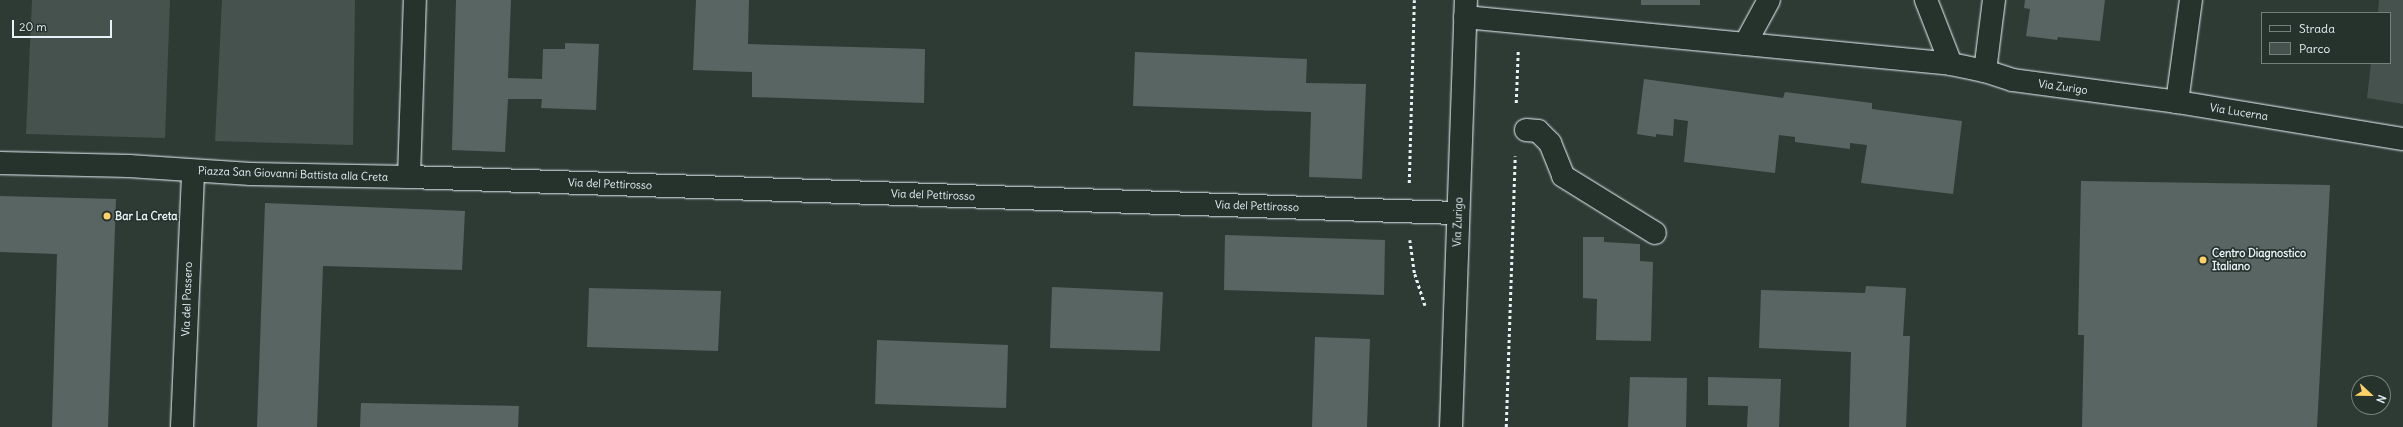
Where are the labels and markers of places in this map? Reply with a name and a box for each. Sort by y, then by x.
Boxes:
place label: Bar La Creta [115,209,178,223]
marker: Bar La Creta [102,211,112,221]
place label: Centro Diagnostico Italiano [2212,247,2306,273]
marker: Centro Diagnostico Italiano [2197,254,2209,266]

